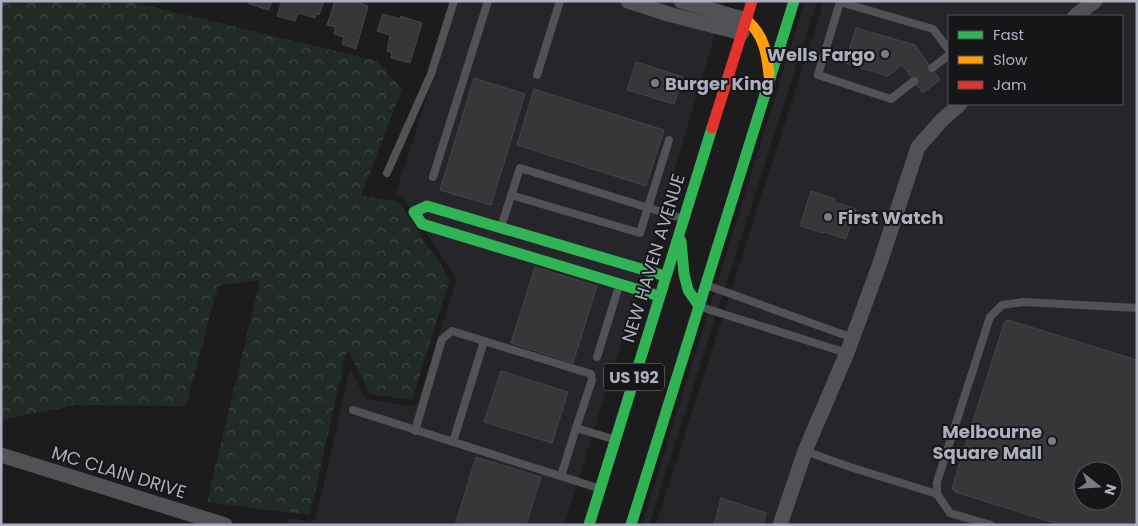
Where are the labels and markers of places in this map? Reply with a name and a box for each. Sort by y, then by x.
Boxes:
place label: Wells Fargo [767,42,875,67]
marker: Wells Fargo [879,48,891,60]
place label: Burger King [665,71,774,96]
marker: Burger King [649,77,661,89]
place label: First Watch [838,205,944,230]
marker: First Watch [822,211,834,223]
place label: Melbourne Square Mall [932,419,1042,465]
marker: Melbourne Square Mall [1046,435,1058,447]

